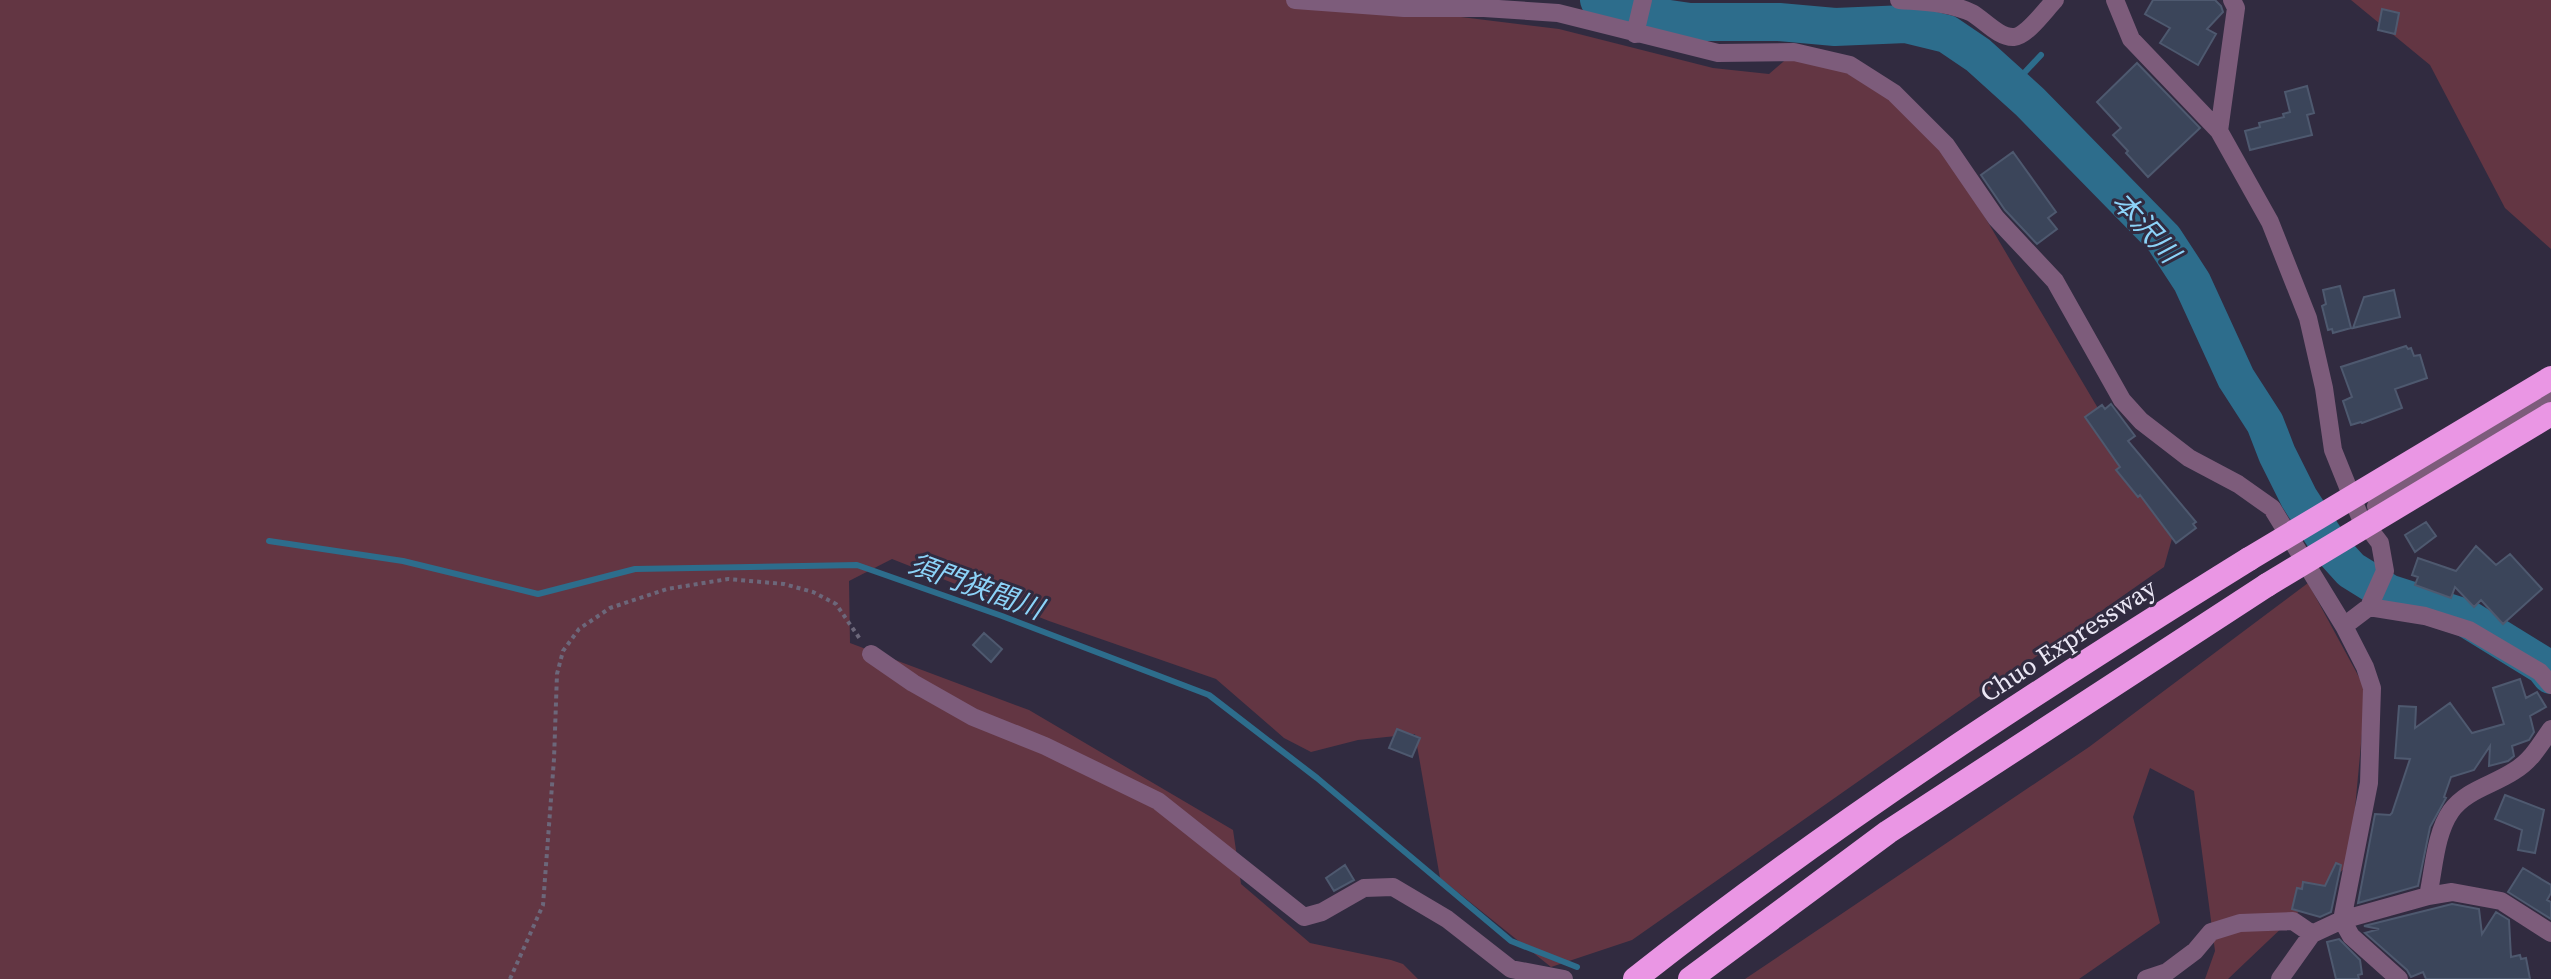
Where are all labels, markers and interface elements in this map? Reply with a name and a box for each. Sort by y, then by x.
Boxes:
water label: 本沢川 [2104,183,2190,273]
water label: 須門狭間川 [904,544,1051,629]
street label: Chuo Expressway [1973,569,2164,710]

